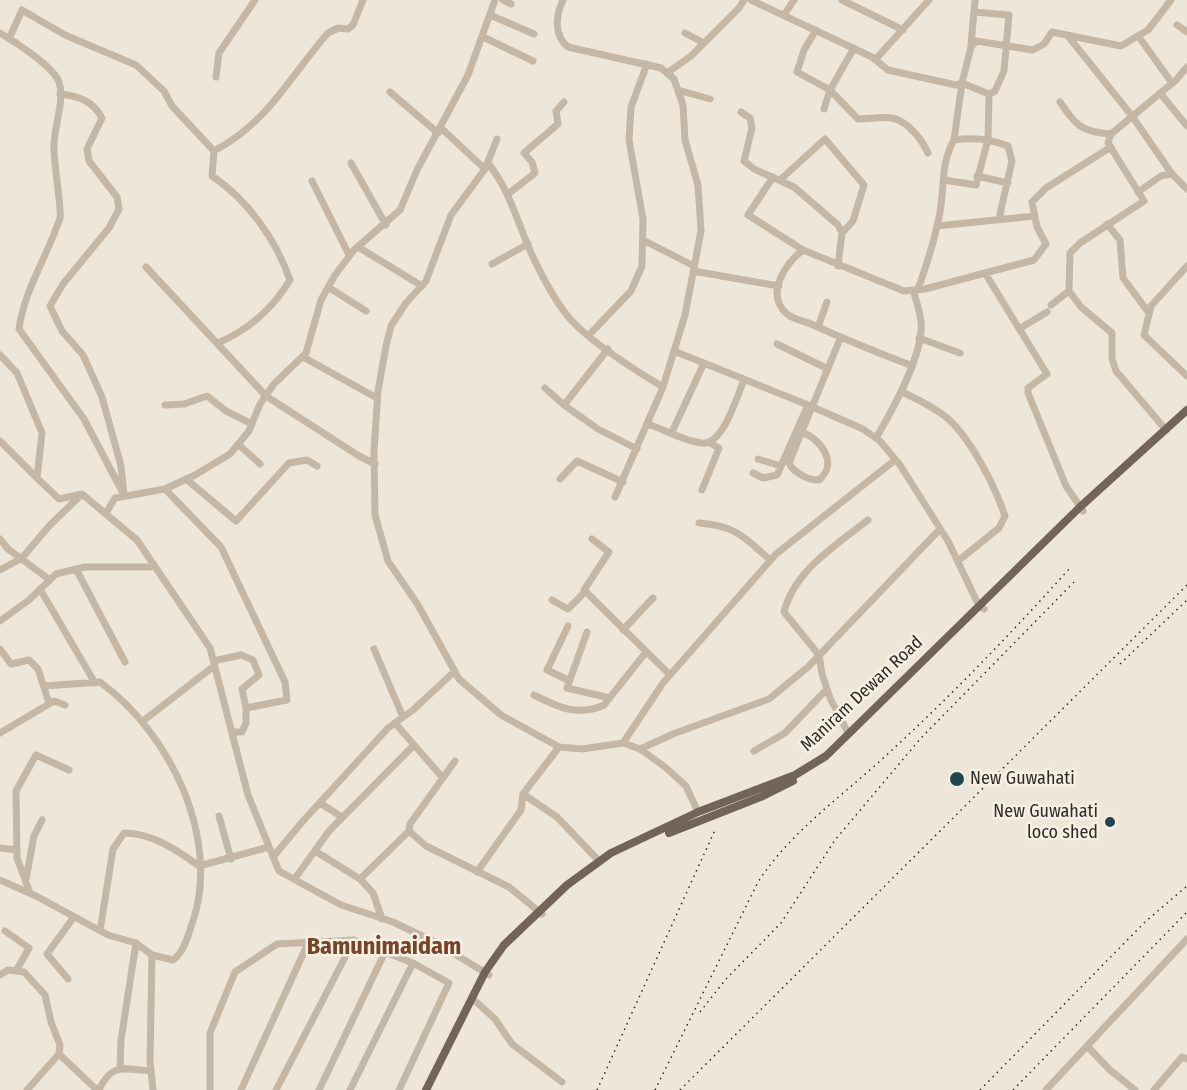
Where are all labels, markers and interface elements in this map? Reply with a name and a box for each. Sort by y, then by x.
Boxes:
street label: Maniram Dewan Road [796,632,928,756]
place label: New Guwahati [970,768,1075,790]
marker: New Guwahati [948,770,966,788]
place label: New Guwahati loco shed [993,801,1098,844]
marker: New Guwahati loco shed [1103,815,1117,829]
district label: Bamunimaidam [307,933,461,961]

